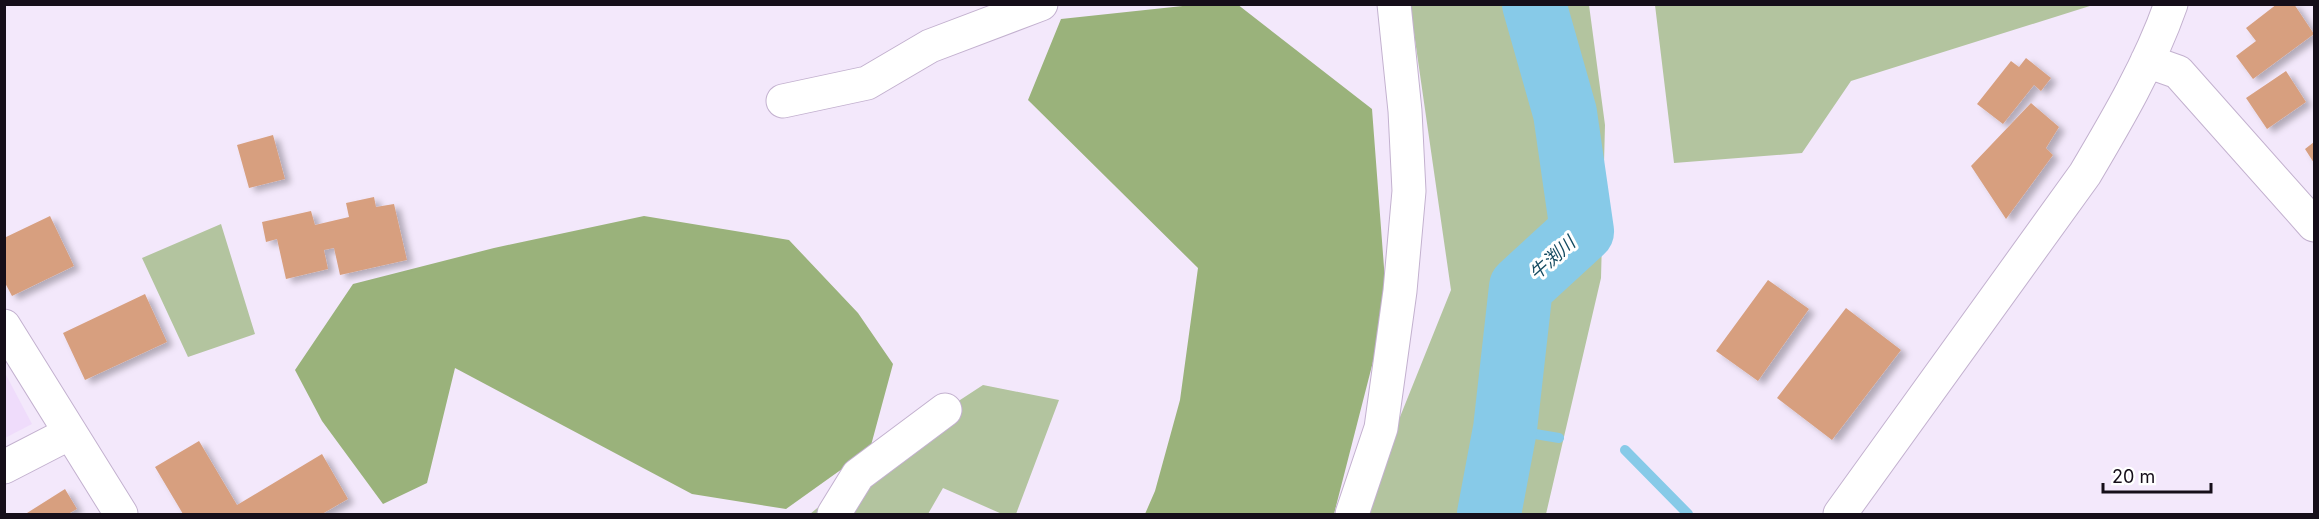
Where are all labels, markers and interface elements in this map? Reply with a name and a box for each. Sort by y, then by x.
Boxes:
water label: 牛渕川 [1525,231,1581,284]
scale bar [2103,456,2211,494]
text: 20 m [2112,466,2155,487]

